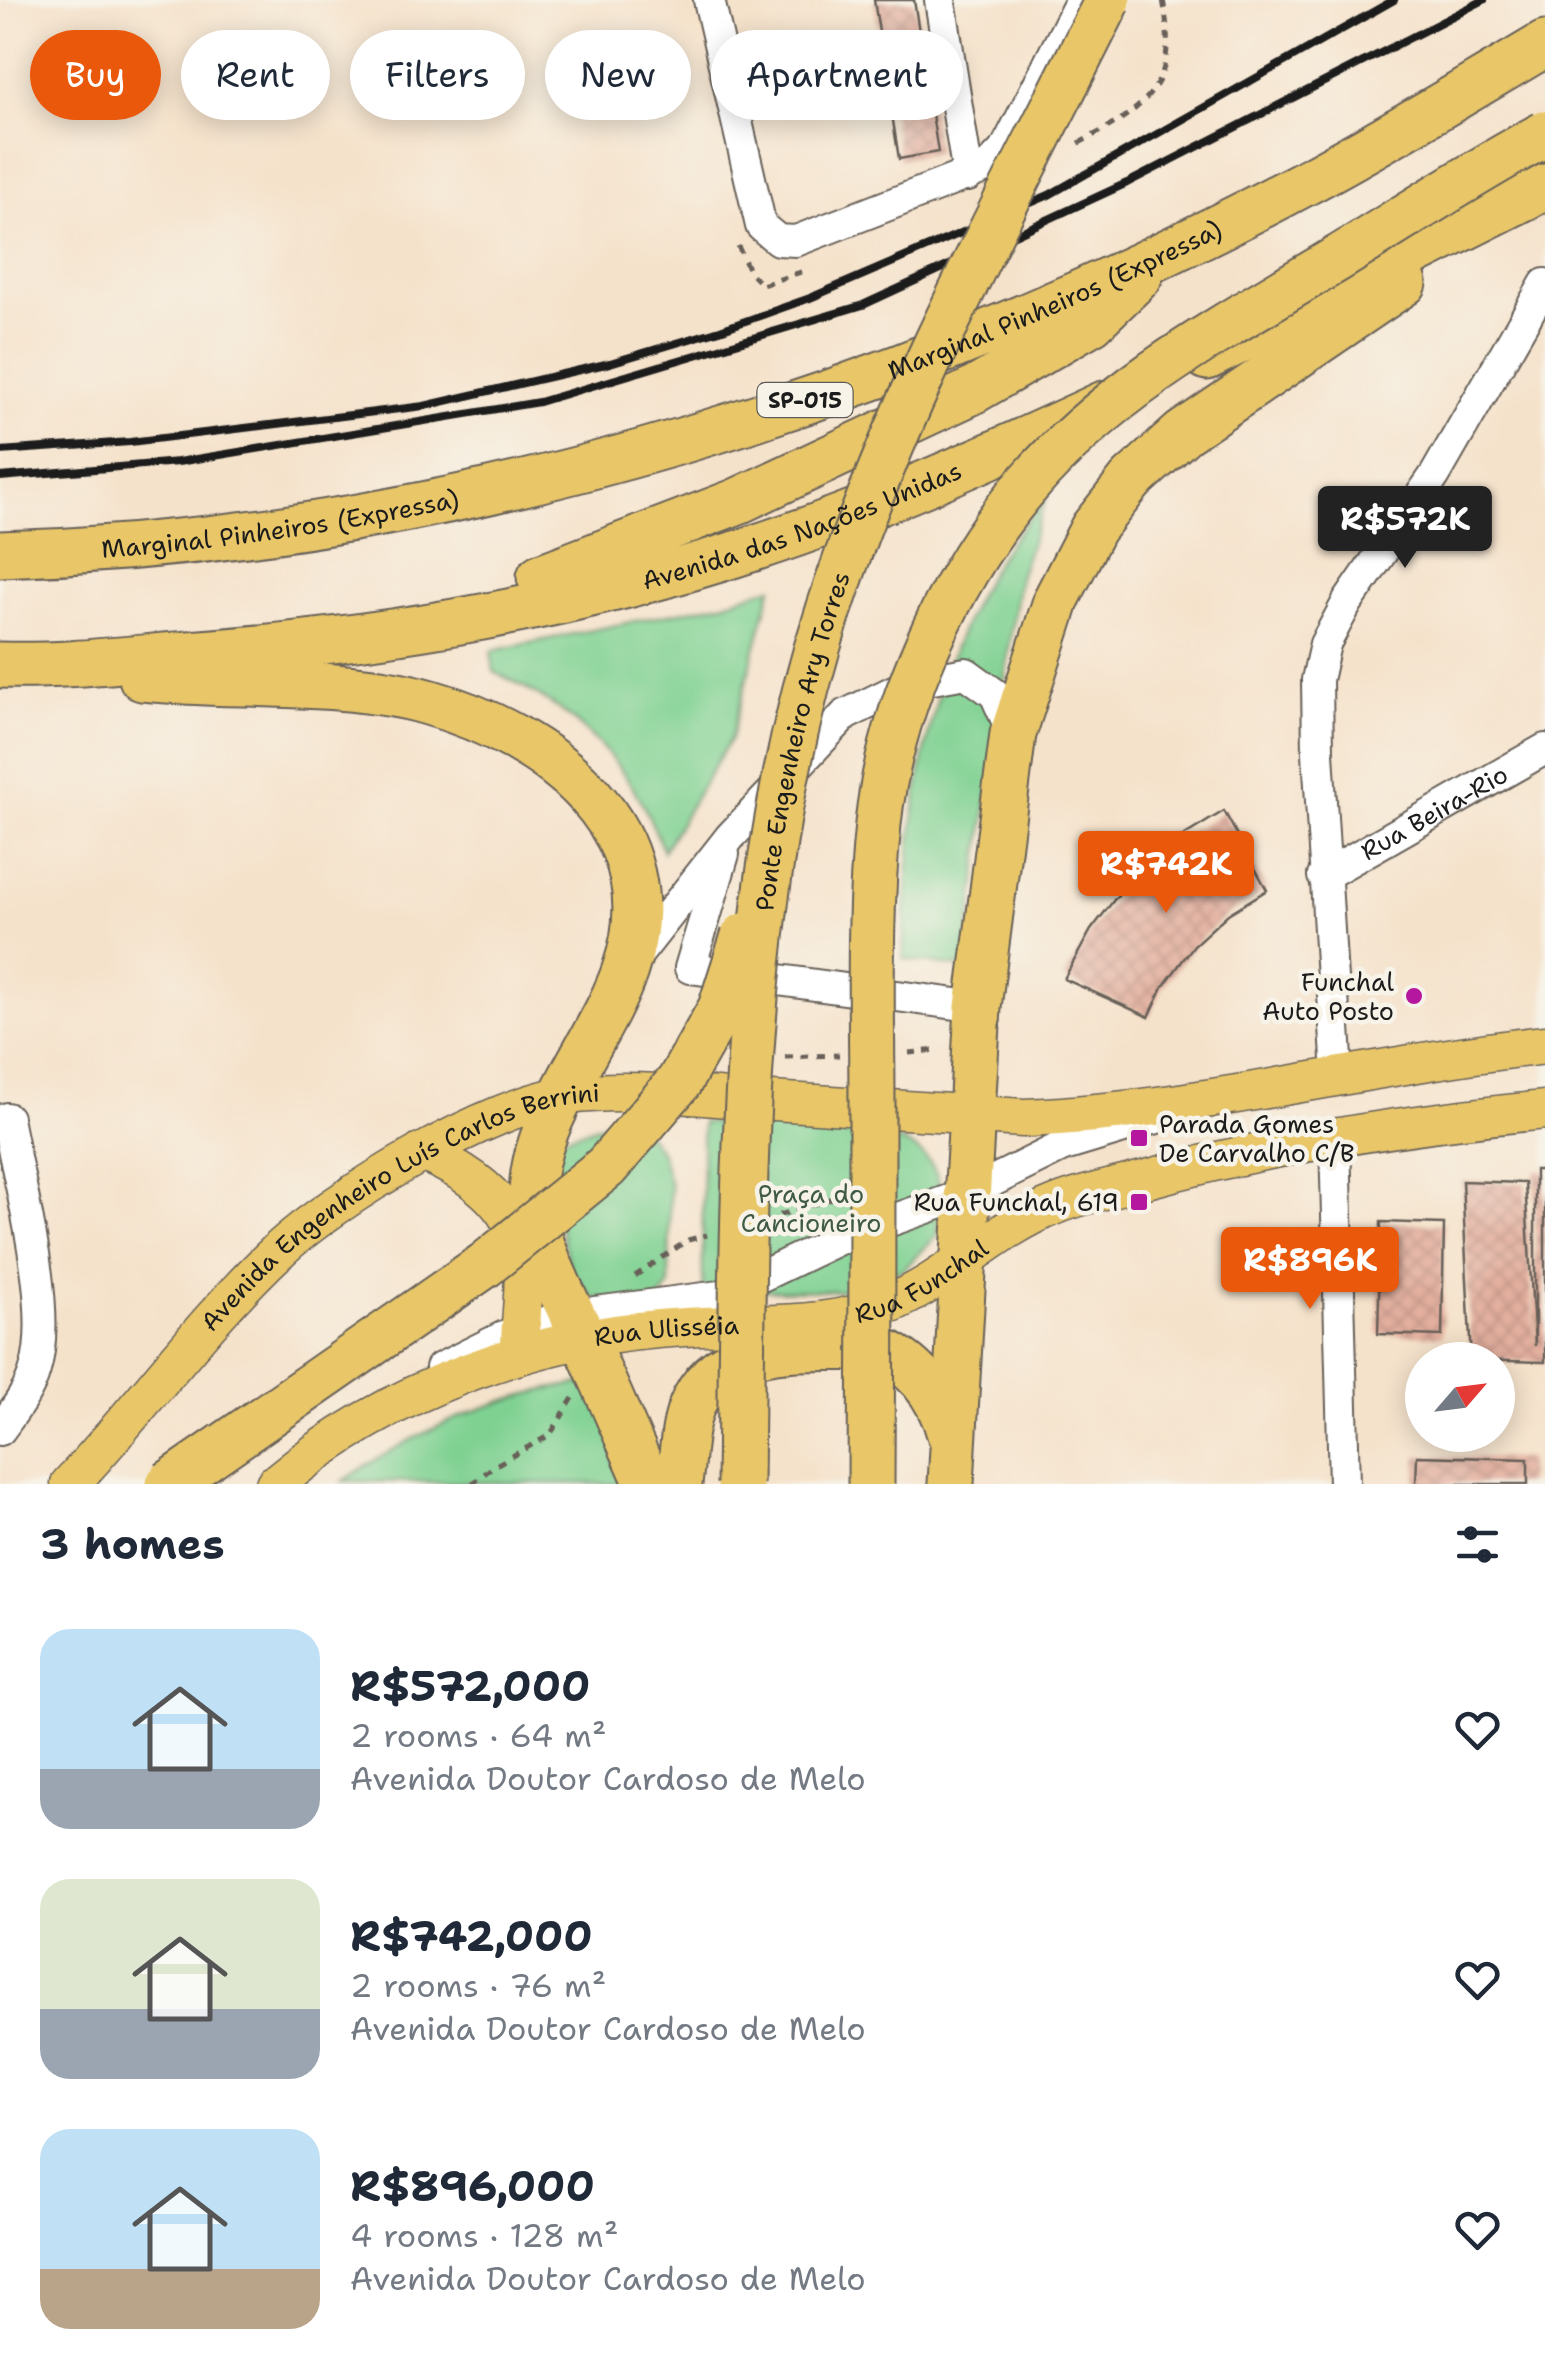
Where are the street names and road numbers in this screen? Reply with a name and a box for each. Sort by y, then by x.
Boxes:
street label: Marginal Pinheiros (Expressa) [883,212,1227,387]
road number: SP-015 [758,383,852,417]
street label: Avenida das Nações Unidas [638,453,967,598]
street label: Marginal Pinheiros (Expressa) [100,481,462,566]
street label: Ponte Engenheiro Ary Torres [747,567,858,913]
street label: Rua Beira-Rio [1354,757,1514,868]
street label: Avenida Engenheiro Luís Carlos Berrini [193,1076,600,1338]
street label: Rua Funchal [851,1231,995,1331]
street label: Rua Ulisséia [592,1308,740,1354]

